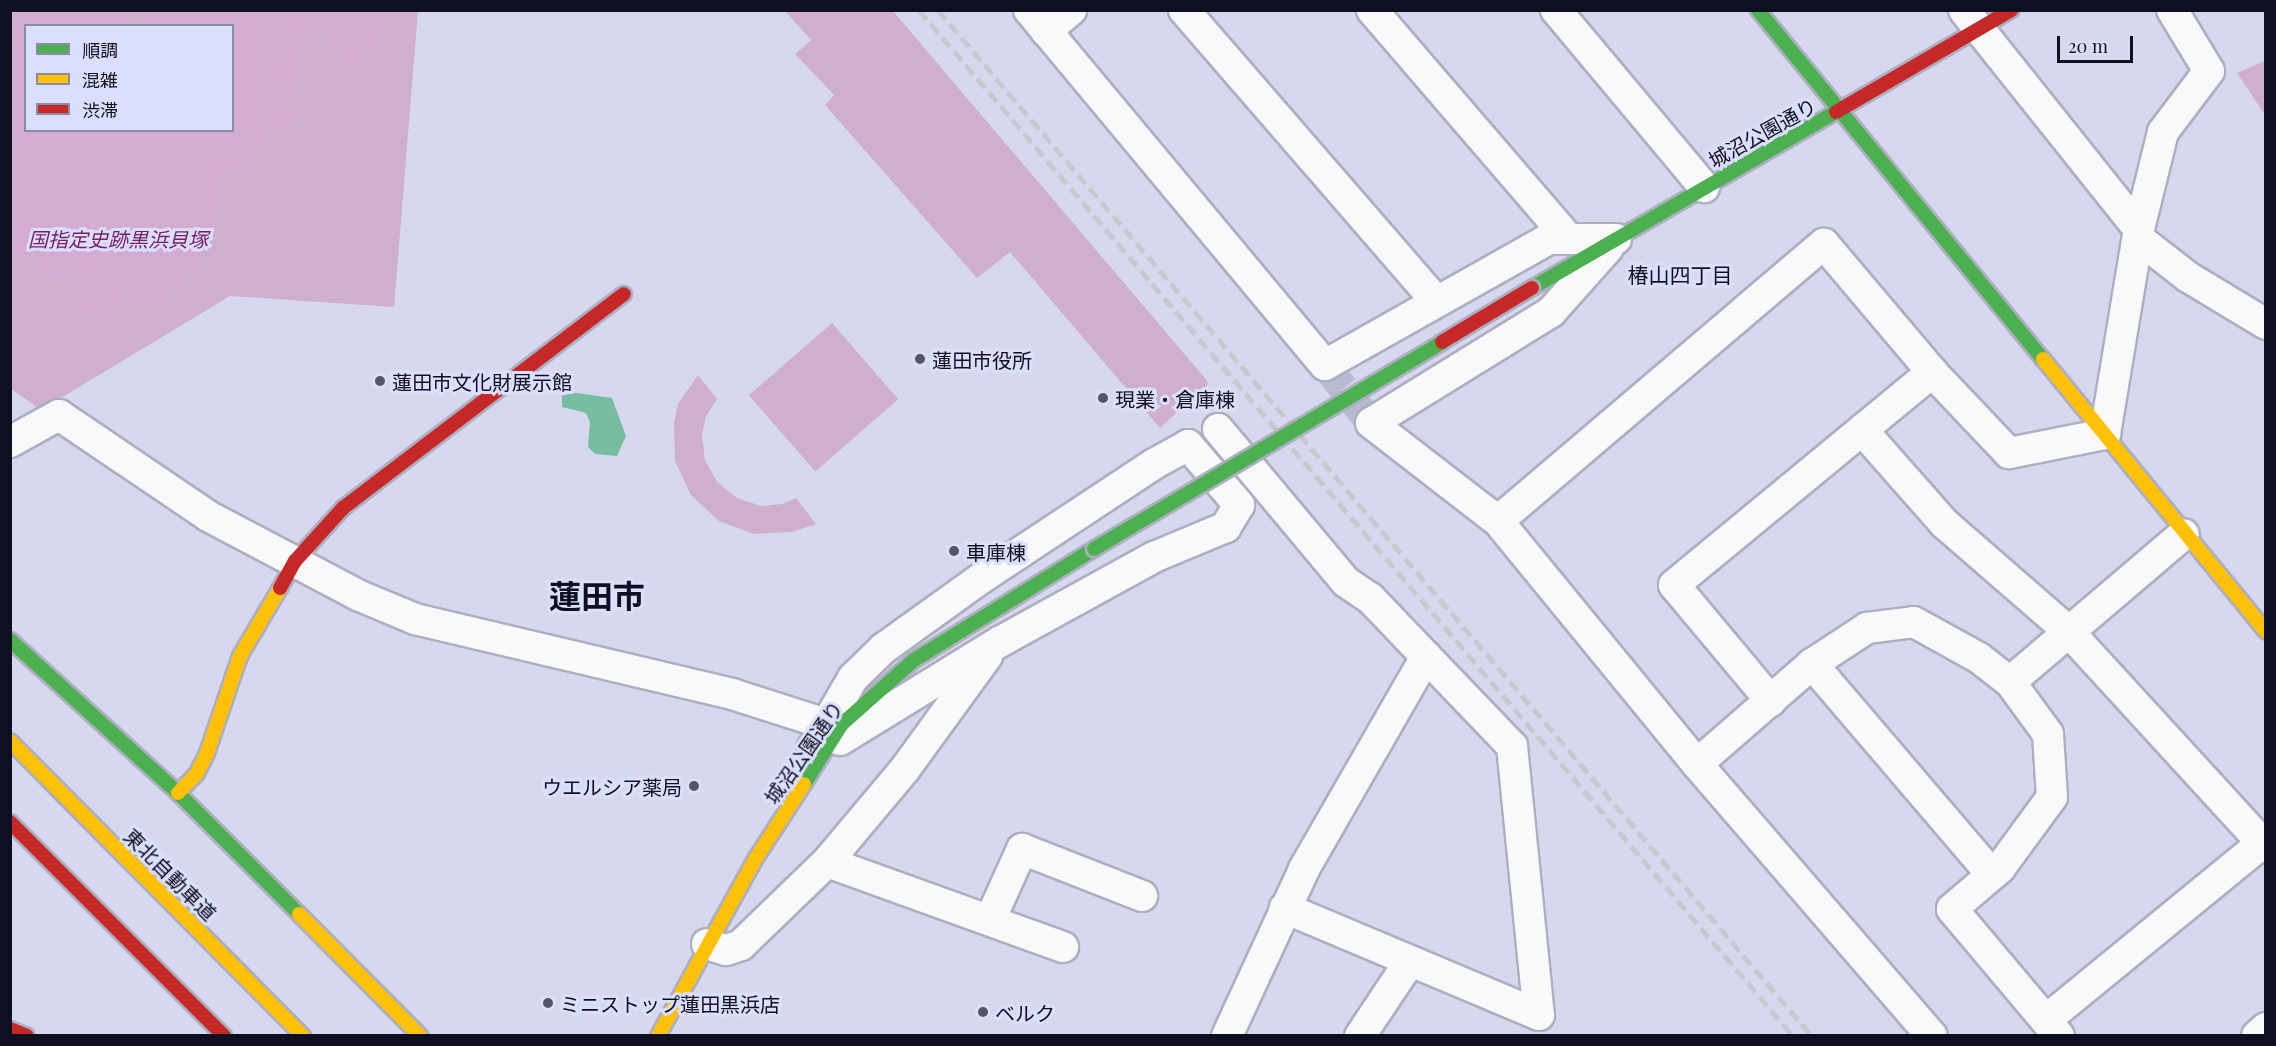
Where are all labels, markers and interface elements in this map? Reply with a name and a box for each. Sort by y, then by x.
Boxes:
legend [24,24,234,132]
scale bar [2060,24,2136,62]
text: 20 m [2068,34,2108,58]
text: 順調 [82,38,118,62]
text: 混雑 [82,68,118,92]
street label: 城沼公園通り [1704,92,1820,172]
text: 渋滞 [82,98,118,122]
park label: 国指定史跡黒浜貝塚 [28,226,208,250]
district label: 椿山四丁目 [1628,261,1732,287]
place label: 蓮田市役所 [932,347,1032,371]
marker: 蓮田市役所 [913,352,927,366]
place label: 蓮田市文化財展示館 [392,369,572,393]
marker: 蓮田市文化財展示館 [373,374,387,388]
place label: 現業・倉庫棟 [1115,386,1235,410]
marker: 現業・倉庫棟 [1096,391,1110,405]
place label: 車庫棟 [966,539,1026,563]
marker: 車庫棟 [947,544,961,558]
district label: 蓮田市 [549,576,645,614]
street label: 城沼公園通り [759,696,847,808]
place label: ウエルシア薬局 [542,774,682,798]
marker: ウエルシア薬局 [687,779,701,793]
street label: 東北自動車道 [120,823,222,925]
place label: ミニストップ蓮田黒浜店 [560,991,780,1015]
marker: ミニストップ蓮田黒浜店 [541,996,555,1010]
place label: ベルク [995,1000,1055,1024]
marker: ベルク [976,1005,990,1019]

